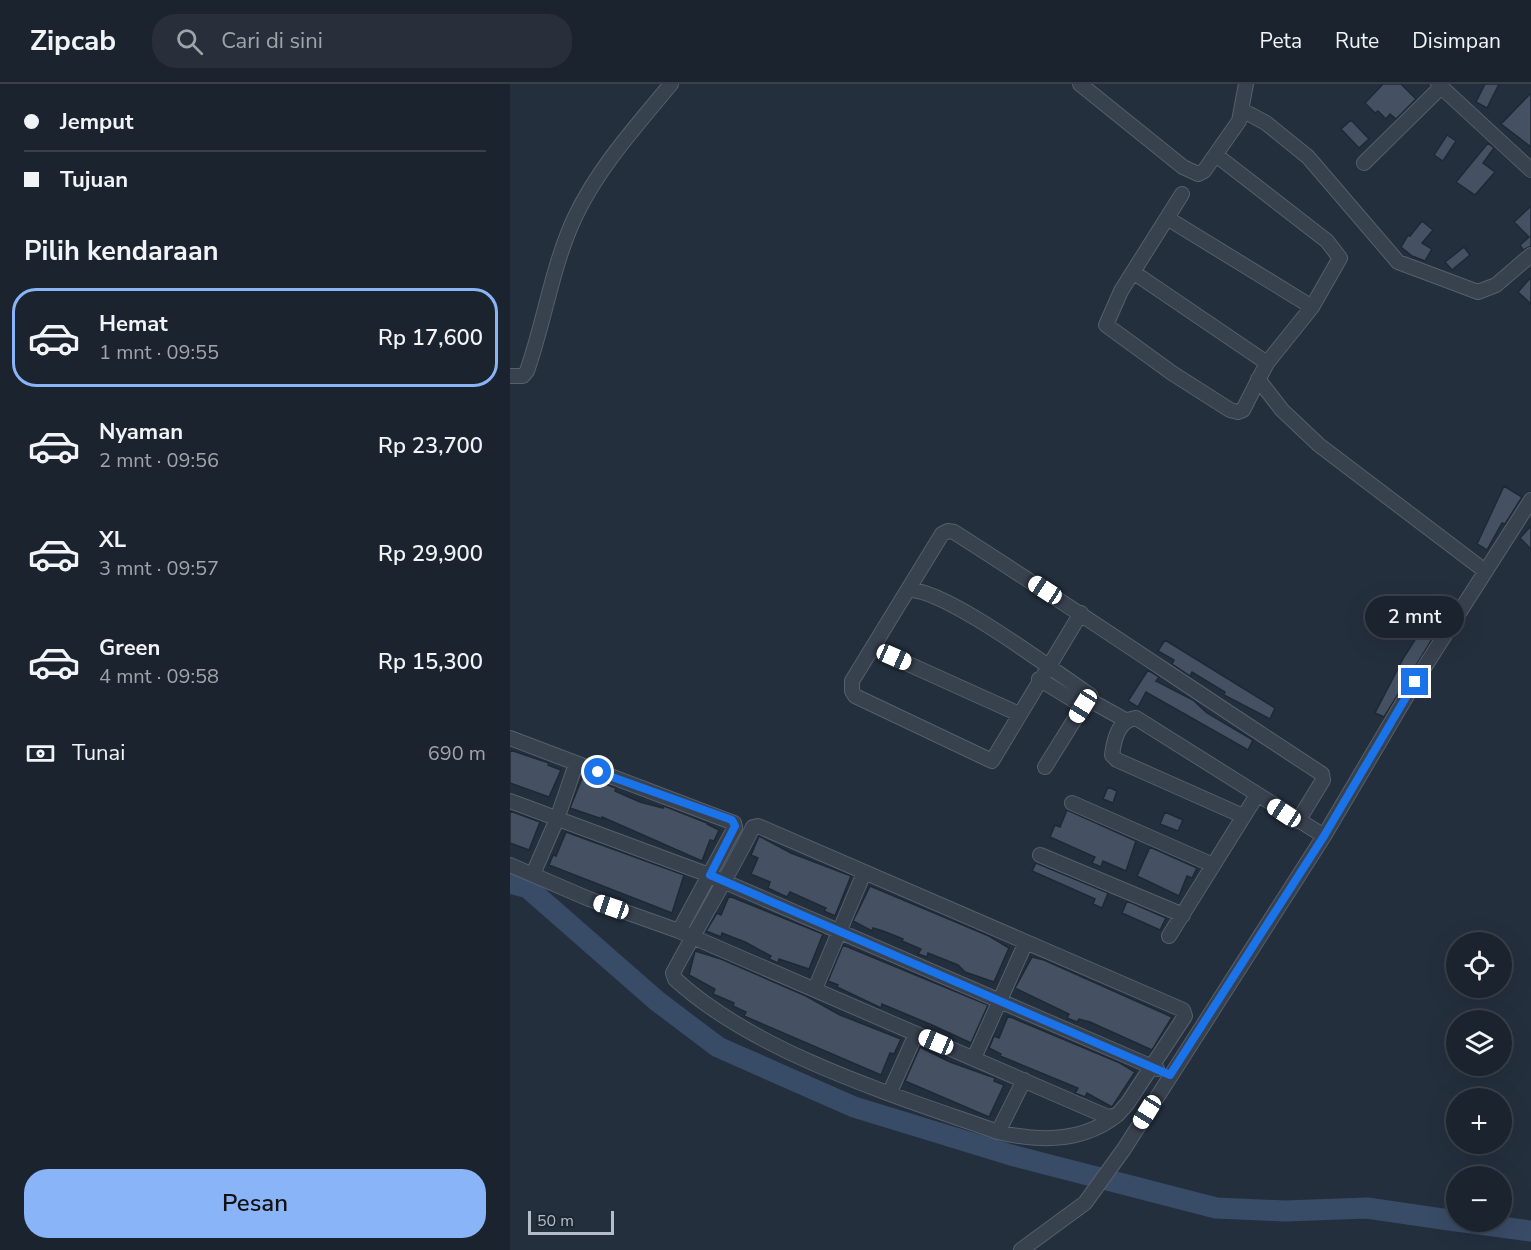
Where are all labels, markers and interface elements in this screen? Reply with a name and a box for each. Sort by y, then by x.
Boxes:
search box [152,14,572,68]
text: Zipcab [30,22,116,60]
icon: search [173,25,206,58]
text: Cari di sini [221,26,323,56]
text: Peta [1260,27,1302,55]
text: Rute [1335,27,1379,55]
text: Disimpan [1412,27,1501,55]
text: Jemput [60,107,133,137]
text: Tujuan [60,165,128,195]
text: Pilih kendaraan [24,233,218,270]
text: Hemat [99,309,168,339]
icon: car [27,311,81,365]
text: Rp 17,600 [378,323,483,353]
text: 1 mnt · 09:55 [99,339,219,366]
text: Nyaman [99,417,183,447]
icon: car [27,419,81,473]
text: Rp 23,700 [378,431,483,461]
text: 2 mnt · 09:56 [99,447,219,474]
text: XL [99,525,126,555]
icon: car [27,527,81,581]
text: Rp 29,900 [378,539,483,569]
text: 3 mnt · 09:57 [99,555,219,582]
car [1025,573,1065,607]
callout: 2 mnt [1366,595,1464,637]
text: 2 mnt [1388,603,1441,630]
text: Green [99,633,160,663]
icon: car [27,635,81,689]
car [874,641,914,673]
text: Rp 15,300 [378,647,483,677]
text: 4 mnt · 09:58 [99,663,219,690]
route end [1401,668,1428,695]
car [1066,686,1100,726]
icon: cash [24,737,57,770]
text: Tunai [72,738,125,768]
text: 690 m [428,740,486,767]
route start [584,758,611,785]
car [1264,796,1304,830]
car [591,893,631,921]
map controls [1446,932,1512,1232]
button: locate [1446,932,1512,998]
button: layers [1446,1010,1512,1076]
car [916,1027,956,1057]
button: + [1446,1088,1512,1154]
car [1130,1092,1164,1132]
button: − [1446,1166,1512,1232]
button: Pesan [24,1169,486,1238]
scale bar [528,1208,614,1236]
text: 50 m [537,1210,574,1232]

